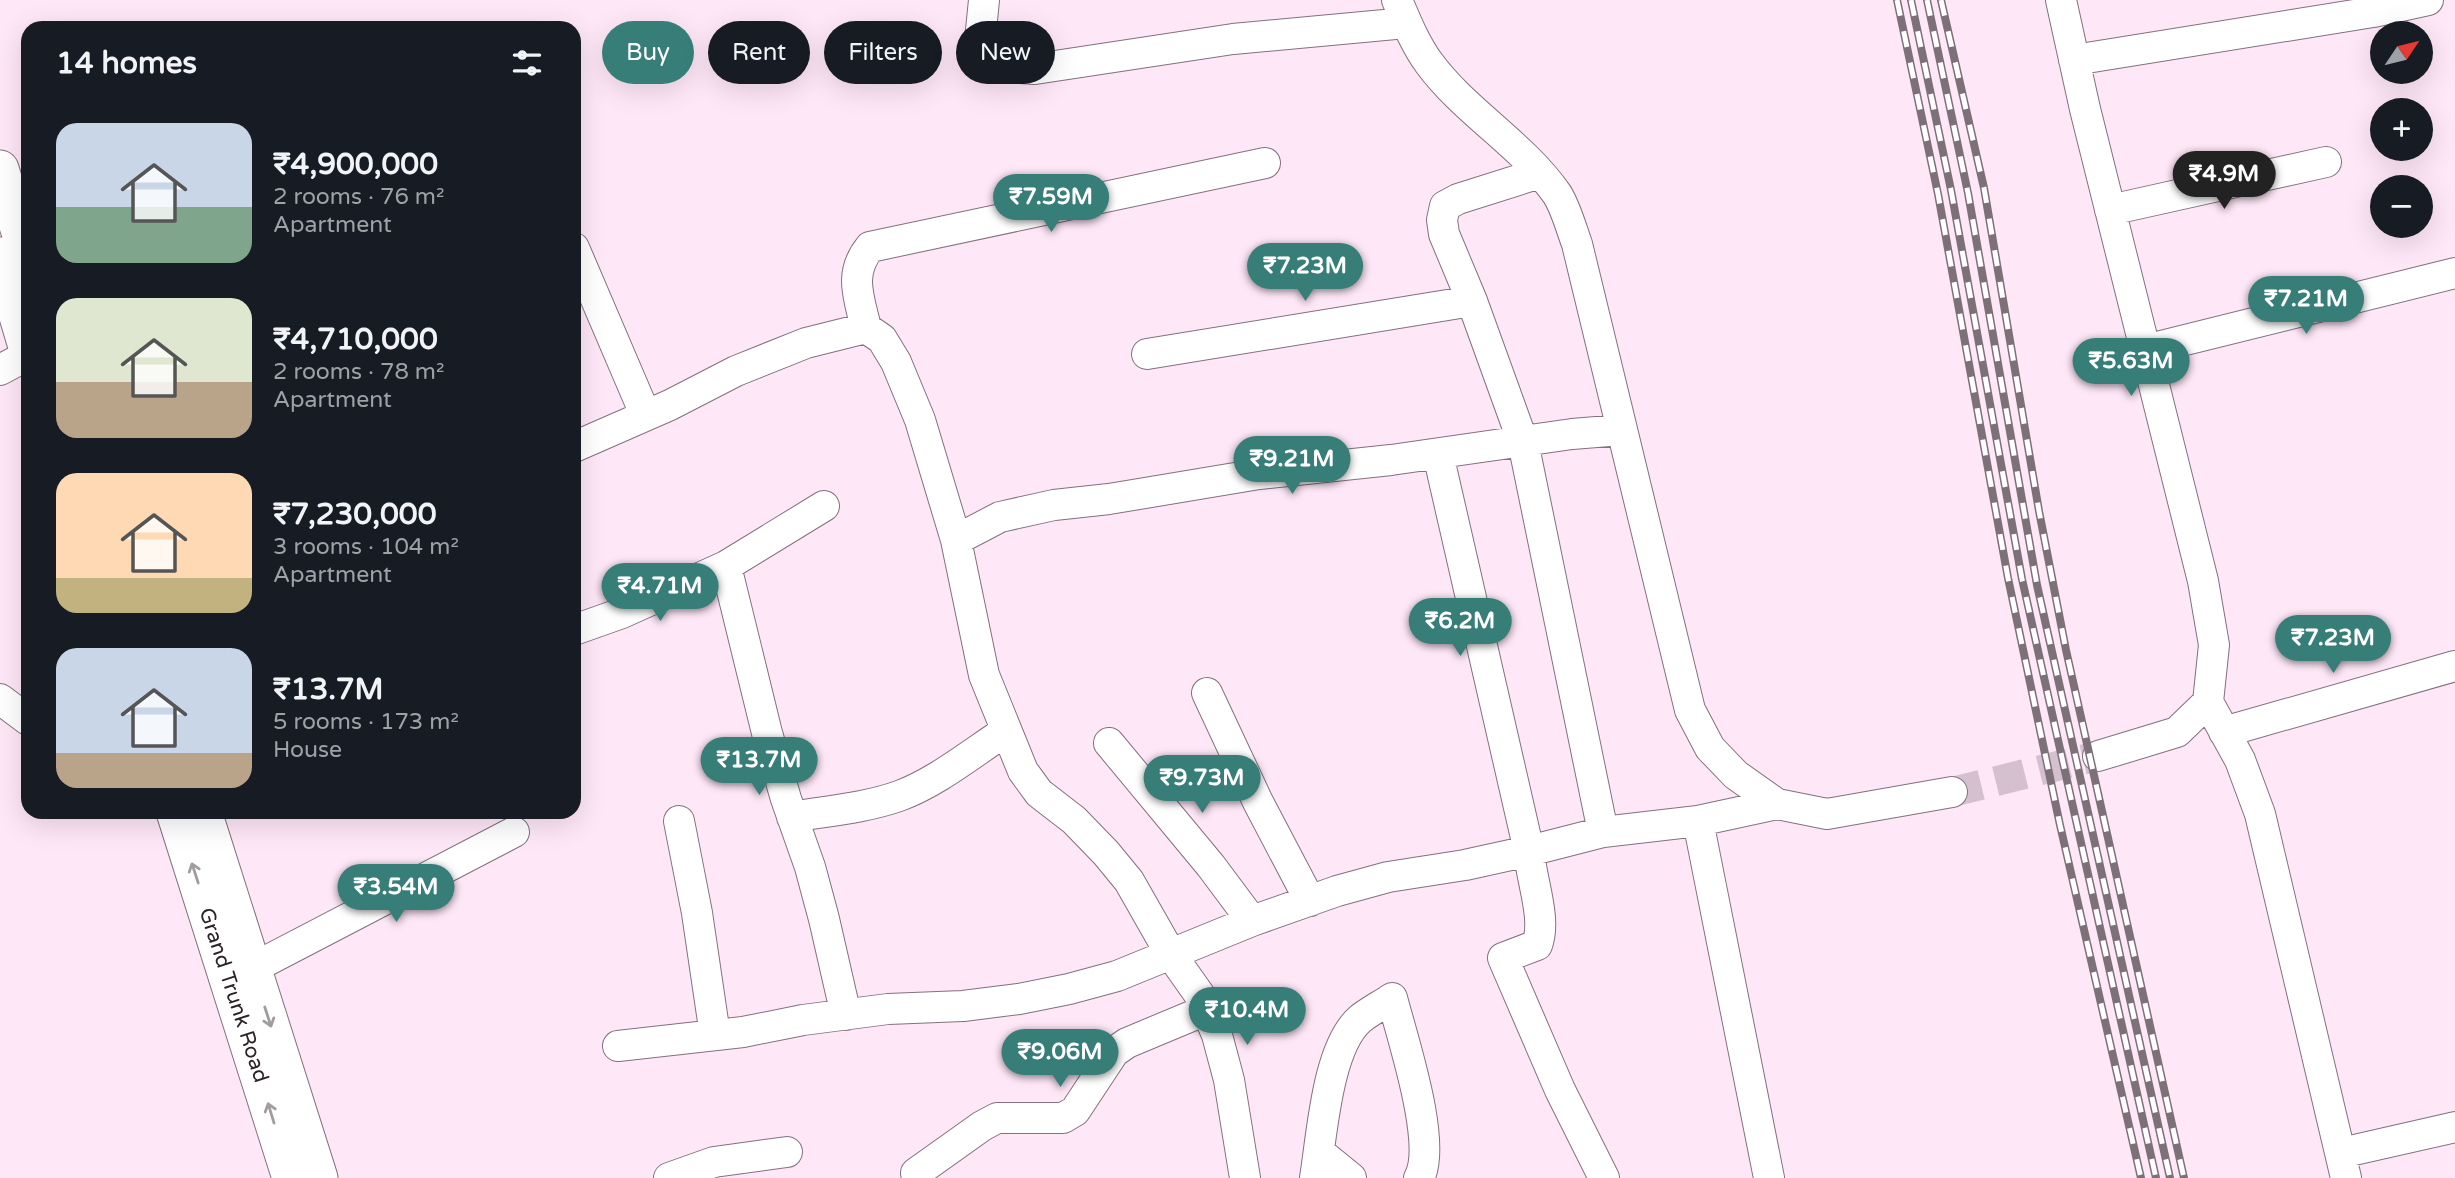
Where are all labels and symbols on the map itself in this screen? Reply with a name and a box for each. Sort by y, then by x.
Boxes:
north arrow [2370,21,2432,84]
pin: ₹4.9M [2175,152,2273,211]
pin: ₹7.59M [994,174,1108,234]
pin: ₹7.23M [1248,244,1362,303]
pin: ₹7.21M [2249,276,2363,336]
pin: ₹5.63M [2074,338,2188,398]
pin: ₹9.21M [1235,436,1349,496]
pin: ₹4.71M [603,564,717,623]
pin: ₹6.2M [1411,598,1509,658]
pin: ₹7.23M [2276,616,2390,675]
pin: ₹13.7M [702,738,816,797]
pin: ₹9.73M [1145,756,1259,815]
one-way arrow [188,862,200,884]
pin: ₹3.54M [339,864,453,924]
street label: Grand Trunk Road [194,905,274,1086]
pin: ₹10.4M [1190,988,1304,1047]
one-way arrow [263,1006,276,1028]
pin: ₹9.06M [1003,1030,1117,1089]
one-way arrow [264,1102,277,1124]

